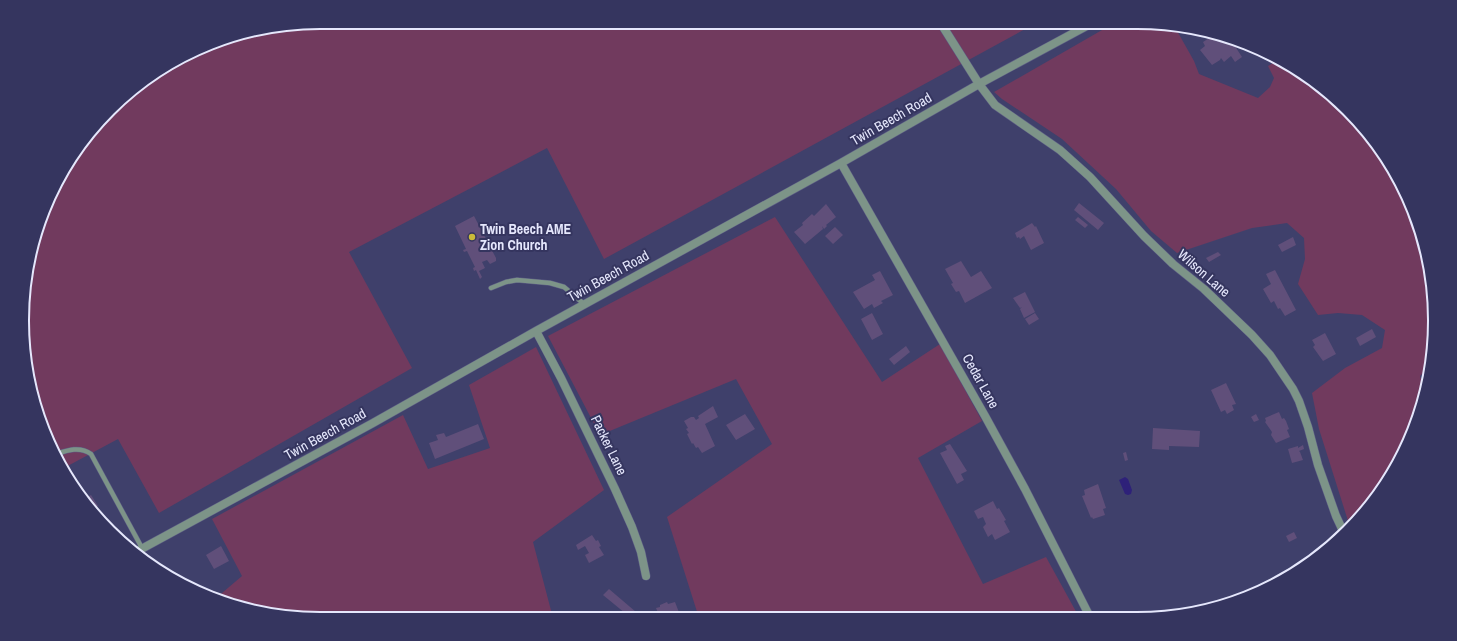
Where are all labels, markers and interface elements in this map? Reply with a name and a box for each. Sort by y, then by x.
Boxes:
street label: Twin Beech Road [847,89,935,149]
place label: Twin Beech AME Zion Church [480,220,572,254]
marker: Twin Beech AME Zion Church [467,232,477,242]
street label: Wilson Lane [1174,245,1234,301]
street label: Twin Beech Road [564,246,652,306]
street label: Cedar Lane [959,350,1003,412]
street label: Twin Beech Road [281,404,369,464]
street label: Packer Lane [587,412,631,478]

